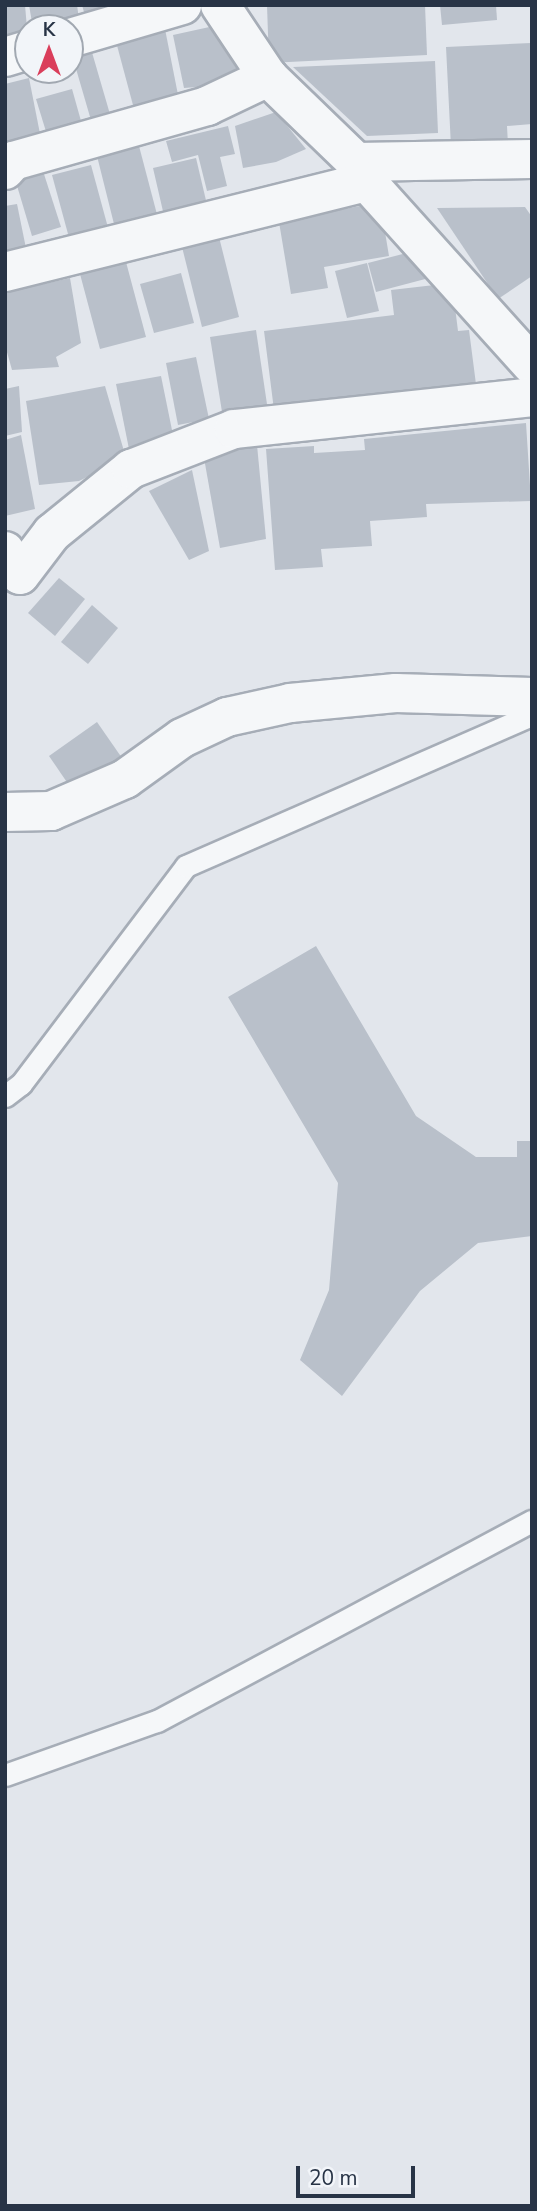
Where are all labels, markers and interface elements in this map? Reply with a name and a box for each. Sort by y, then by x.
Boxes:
north arrow [14,14,84,84]
text: K [43,17,55,43]
scale bar [299,2152,418,2196]
text: 20 m [309,2164,358,2192]

